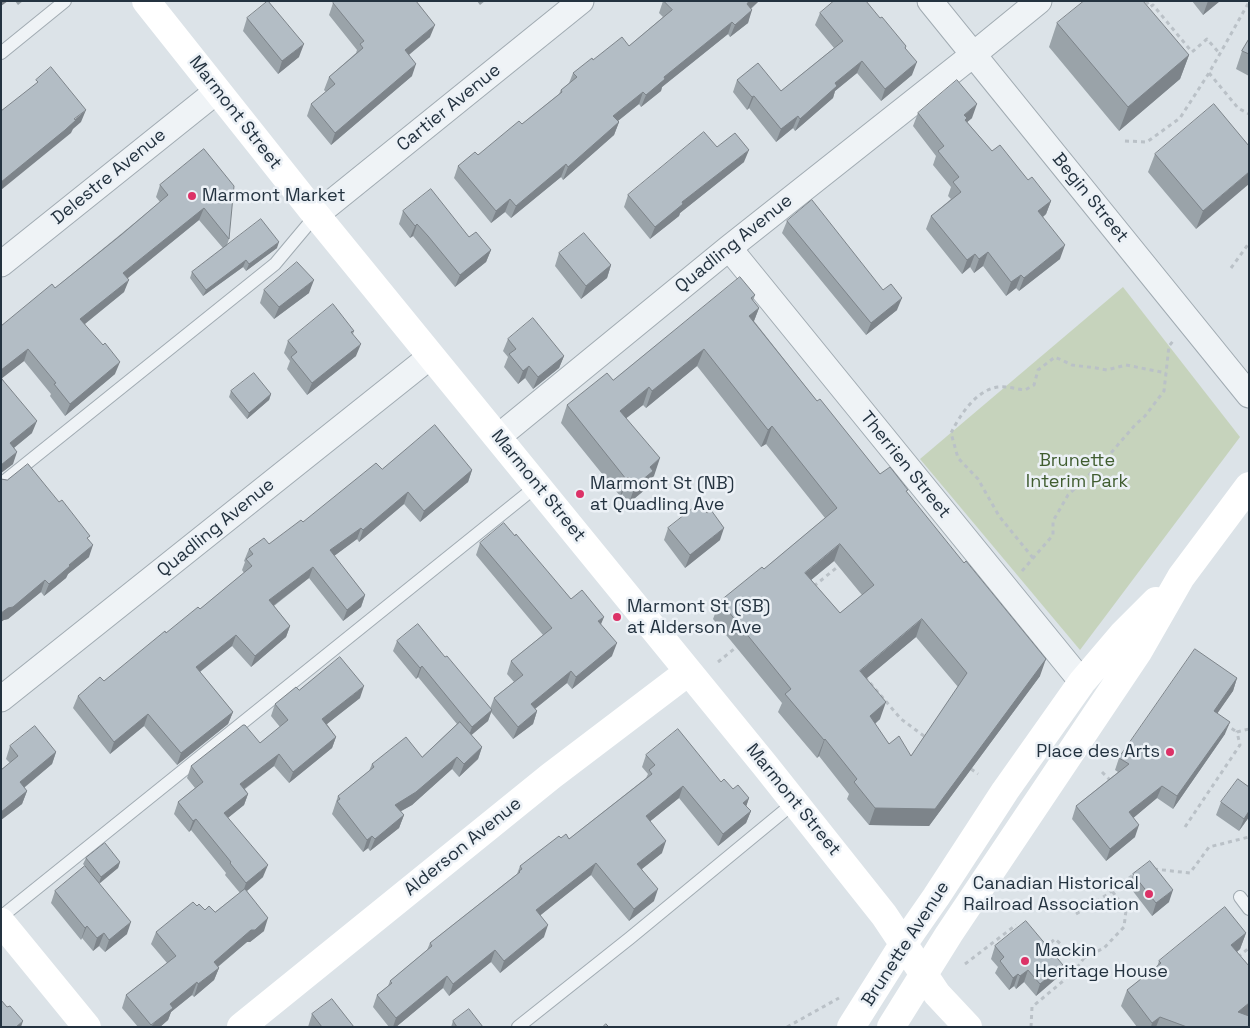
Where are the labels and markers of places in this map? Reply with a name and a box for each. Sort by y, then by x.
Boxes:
place label: Marmont Market [202,185,345,207]
marker: Marmont Market [186,190,198,202]
place label: Marmont St (NB) at Quadling Ave [590,473,734,516]
marker: Marmont St (NB) at Quadling Ave [574,488,586,500]
place label: Marmont St (SB) at Alderson Ave [627,596,770,638]
marker: Marmont St (SB) at Alderson Ave [611,611,623,623]
place label: Place des Arts [1036,741,1160,763]
marker: Place des Arts [1164,746,1176,758]
place label: Canadian Historical Railroad Association [963,873,1139,916]
marker: Canadian Historical Railroad Association [1143,888,1155,900]
place label: Mackin Heritage House [1035,940,1168,982]
marker: Mackin Heritage House [1019,955,1031,967]

